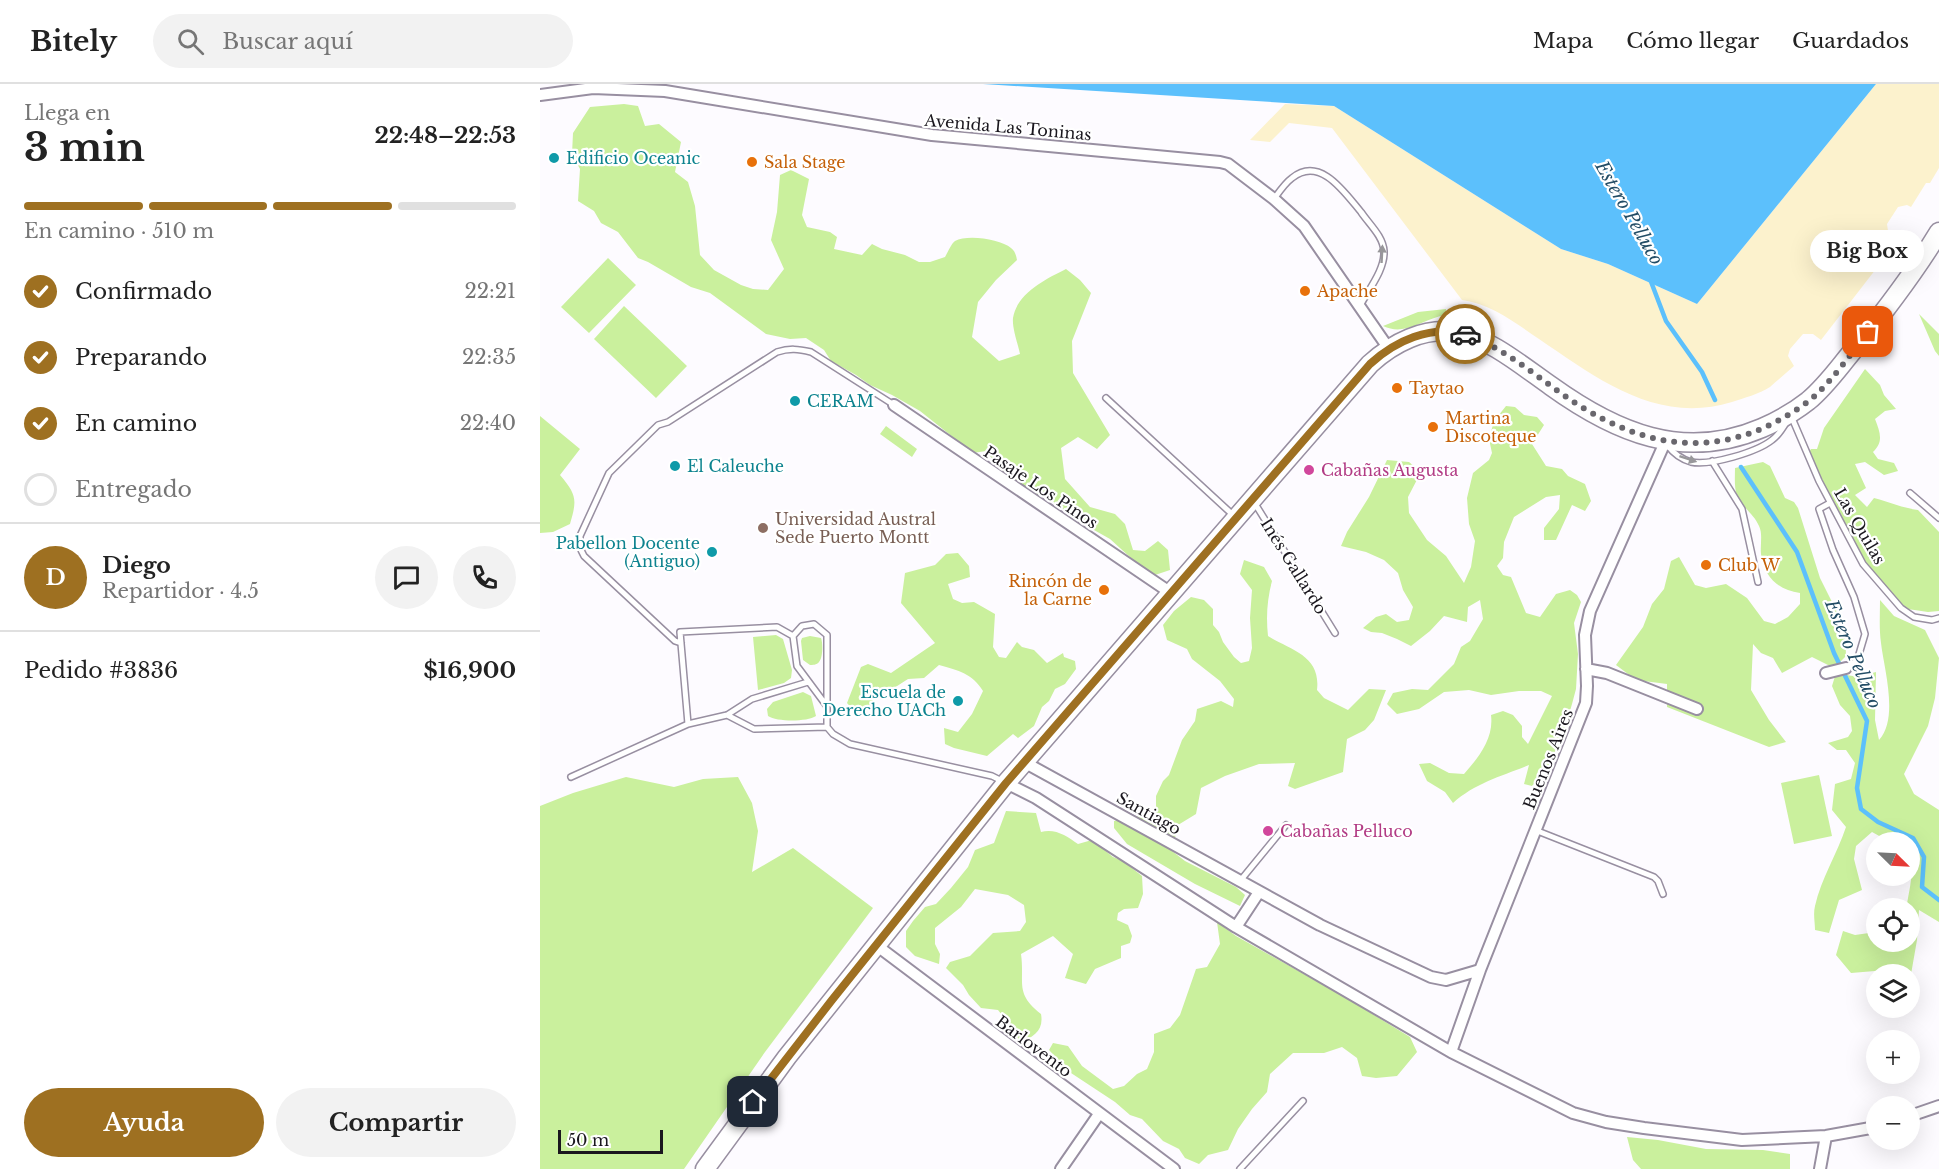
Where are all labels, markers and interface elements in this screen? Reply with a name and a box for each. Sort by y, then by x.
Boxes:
search box [153,14,573,68]
text: Bitely [30,24,117,59]
icon: search [174,25,207,58]
text: Buscar aquí [222,28,353,55]
text: Mapa [1533,28,1593,54]
text: Cómo llegar [1626,28,1759,54]
text: Guardados [1792,28,1909,54]
text: Llega en [24,101,110,125]
street label: Avenida Las Toninas [923,110,1092,144]
text: 22:48–22:53 [374,122,516,149]
text: 3 min [24,123,145,172]
place label: Edificio Oceanic [566,148,701,168]
marker: Edificio Oceanic [547,151,561,165]
place label: Sala Stage [764,152,846,172]
marker: Sala Stage [745,155,759,169]
water label: Estero Pelluco [1590,156,1668,269]
text: En camino · 510 m [24,219,214,243]
callout: Big Box [1811,230,1925,272]
text: Big Box [1826,239,1908,263]
one-way arrow [1378,245,1387,264]
icon: check [24,275,57,308]
text: Confirmado [75,278,212,305]
text: 22:21 [464,279,516,303]
place label: Apache [1316,281,1378,301]
marker: Apache [1298,284,1312,298]
courier [1435,304,1495,364]
pin [1842,306,1893,357]
icon: bag [1851,315,1884,348]
icon: car [1449,318,1482,351]
icon: check [24,341,57,374]
text: Preparando [75,344,207,371]
text: 22:35 [462,345,516,369]
place label: Taytao [1409,378,1464,398]
marker: Taytao [1390,381,1404,395]
place label: CERAM [807,391,874,411]
marker: CERAM [788,394,802,408]
icon: check [24,407,57,440]
place label: Martina Discoteque [1445,408,1536,446]
text: En camino [75,410,197,437]
text: 22:40 [460,411,516,435]
marker: Martina Discoteque [1426,420,1440,434]
street label: Pasaje Los Pinos [980,441,1102,533]
one-way arrow [1680,455,1698,465]
place label: El Caleuche [687,456,784,476]
marker: El Caleuche [668,459,682,473]
place label: Cabañas Augusta [1321,460,1459,480]
marker: Cabañas Augusta [1302,463,1316,477]
text: Entregado [75,476,192,503]
street label: Las Quilas [1830,484,1890,568]
place label: Universidad Austral Sede Puerto Montt [775,509,936,547]
street label: Inés Gallardo [1257,514,1331,618]
marker: Universidad Austral Sede Puerto Montt [756,521,770,535]
place label: Pabellon Docente (Antiguo) [556,533,700,571]
marker: Pabellon Docente (Antiguo) [705,545,719,559]
button: chat [375,546,438,609]
button: phone [453,546,516,609]
text: Diego [102,552,171,579]
place label: Club W [1718,555,1780,575]
marker: Club W [1699,558,1713,572]
text: D [45,564,66,591]
place label: Rincón de la Carne [1008,571,1092,609]
text: Repartidor · 4.5 [102,579,259,603]
marker: Rincón de la Carne [1097,583,1111,597]
water label: Estero Pelluco [1820,595,1886,712]
text: Pedido #3836 [24,657,178,684]
text: $16,900 [424,657,516,684]
place label: Escuela de Derecho UACh [822,682,946,720]
marker: Escuela de Derecho UACh [951,694,965,708]
street label: Buenos Aires [1519,706,1577,812]
street label: Santiago [1113,787,1185,839]
place label: Cabañas Pelluco [1280,821,1413,841]
marker: Cabañas Pelluco [1261,824,1275,838]
north arrow [1866,832,1920,886]
map controls [1866,832,1920,1150]
button: locate [1866,898,1920,952]
button: layers [1866,964,1920,1018]
street label: Barlovento [992,1011,1076,1081]
button: + [1866,1030,1920,1084]
pin [727,1076,778,1127]
icon: home [736,1085,769,1118]
button: Ayuda [24,1088,264,1157]
button: Compartir [276,1088,516,1157]
button: − [1866,1096,1920,1150]
scale bar [558,1127,663,1154]
text: 50 m [567,1130,609,1150]

